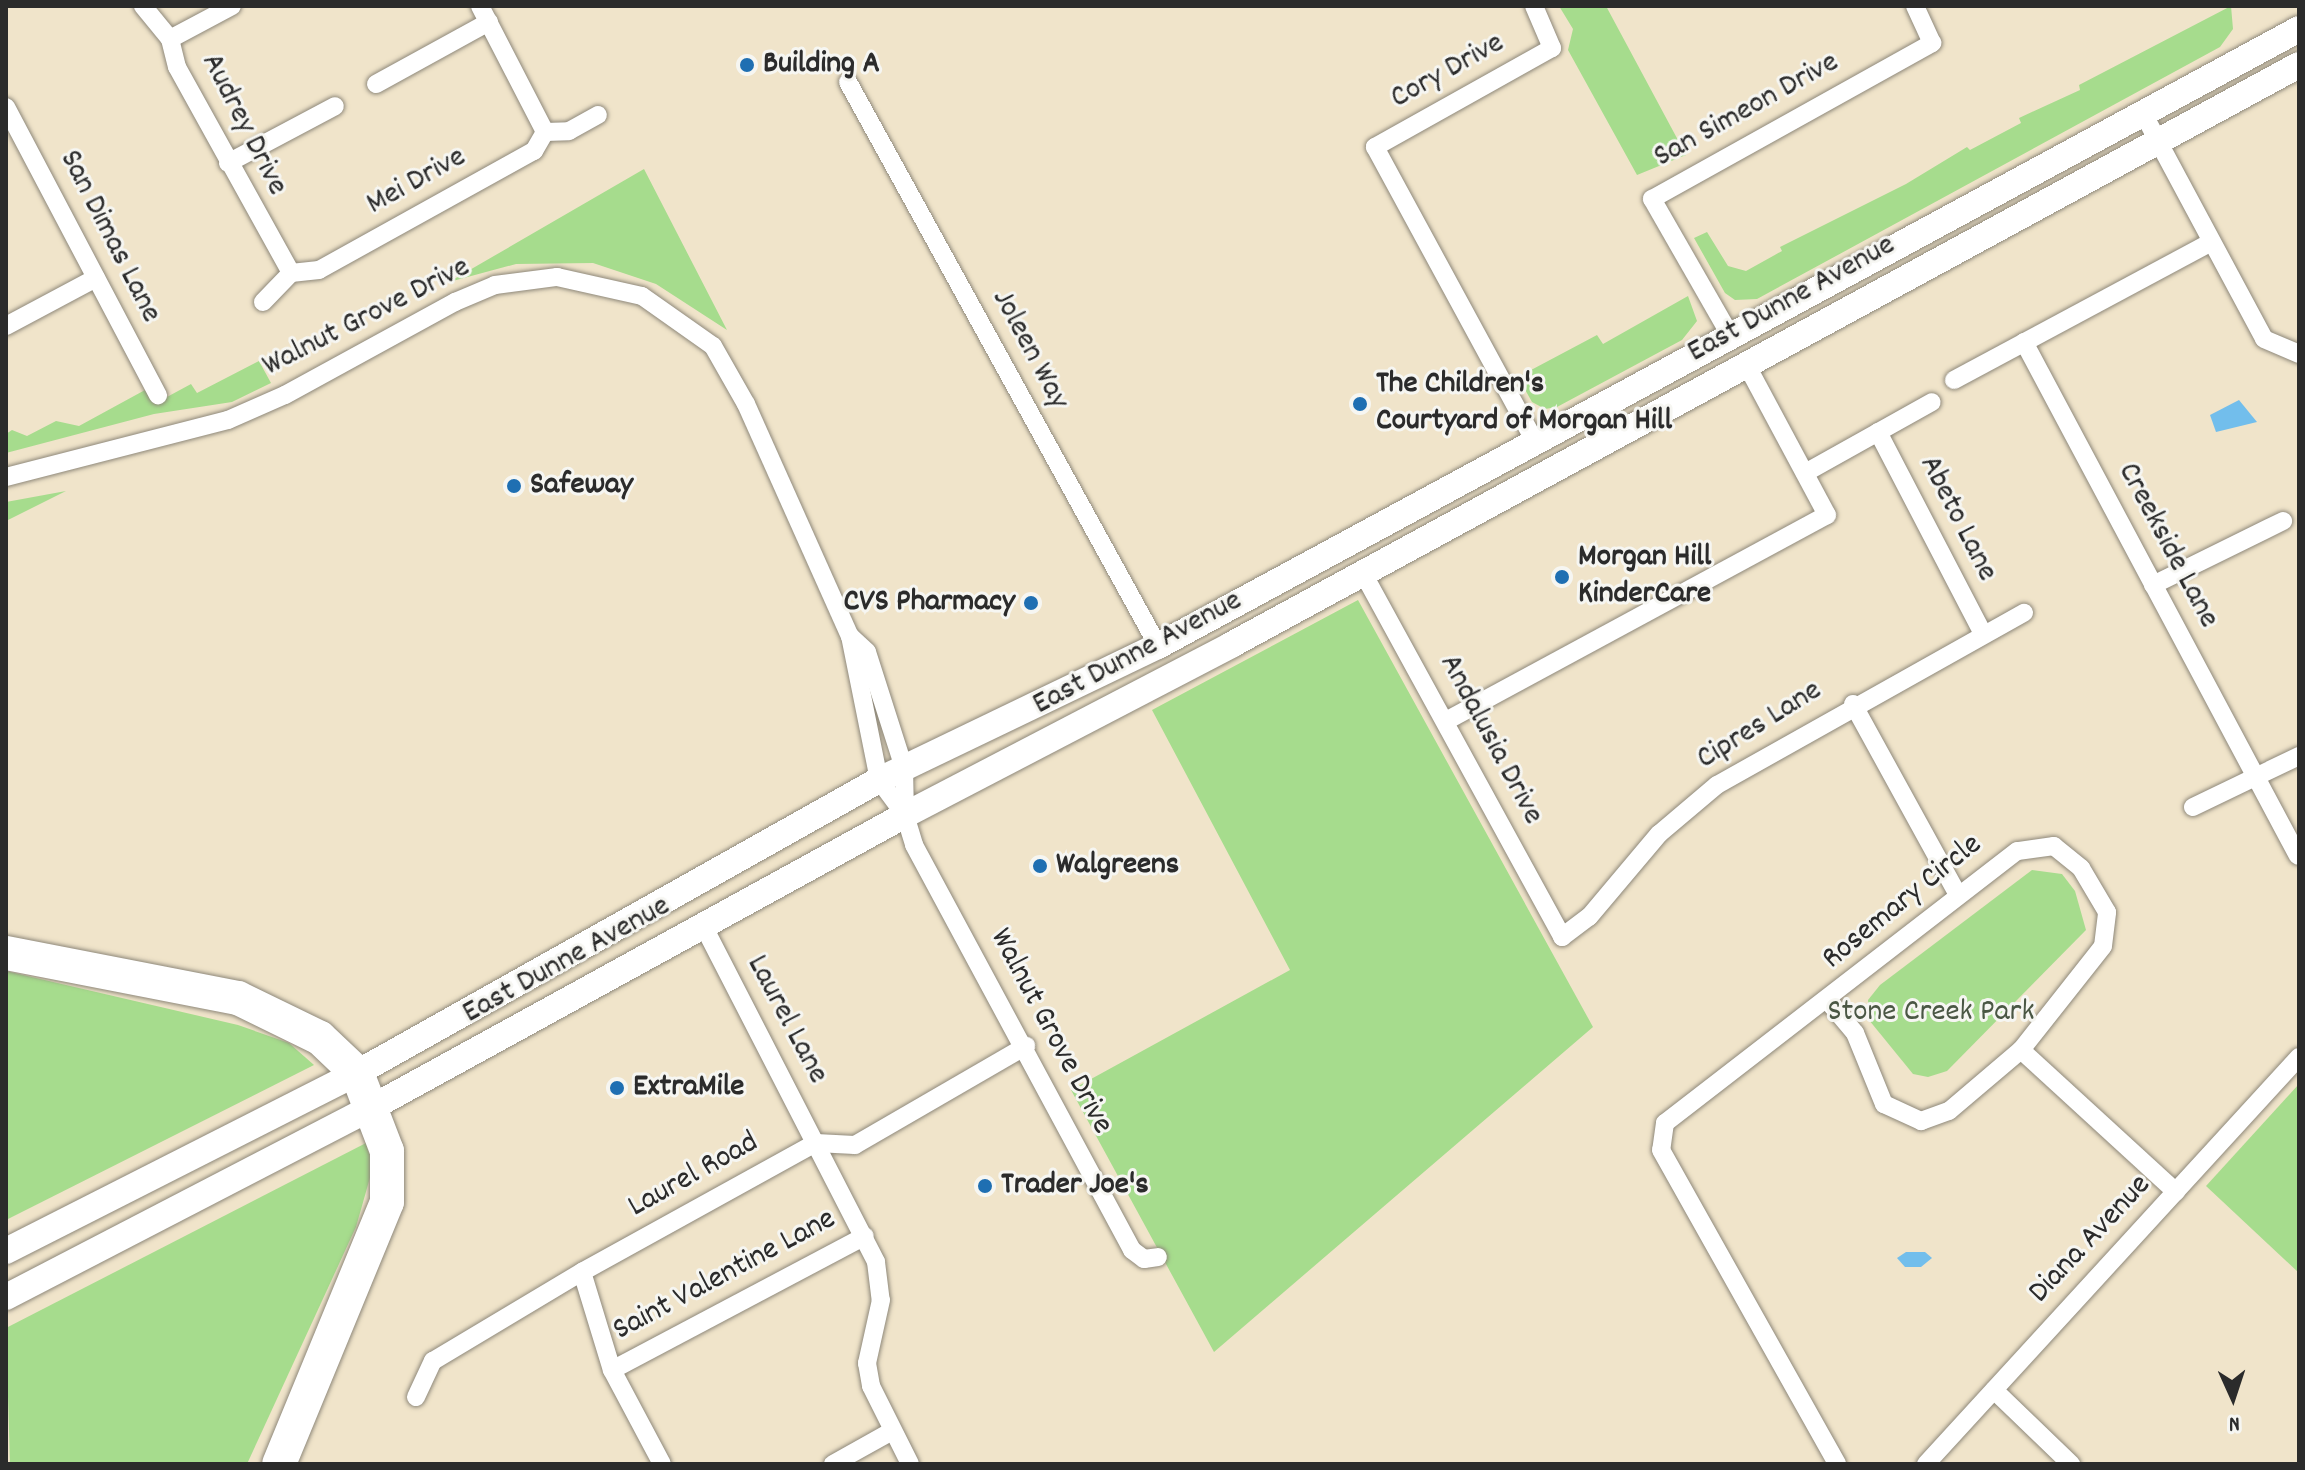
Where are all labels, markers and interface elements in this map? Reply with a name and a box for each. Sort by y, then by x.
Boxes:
street label: Cory Drive [1385,25,1511,119]
street label: San Simeon Drive [1648,44,1846,178]
place label: Building A [763,46,880,84]
street label: Audrey Drive [191,48,295,202]
marker: Building A [738,56,756,74]
street label: Mei Drive [361,139,473,225]
street label: San Dimas Lane [49,144,169,330]
street label: East Dunne Avenue [1682,227,1902,373]
street label: Walnut Grove Drive [257,249,477,387]
street label: Joleen Way [982,284,1076,416]
place label: The Children's Courtyard of Morgan Hill [1376,367,1672,442]
marker: The Children's Courtyard of Morgan Hill [1351,395,1369,413]
street label: Abeto Lane [1909,450,2005,588]
street label: Creekside Lane [2107,457,2227,635]
place label: Safeway [530,467,633,505]
marker: Safeway [505,477,523,495]
place label: Morgan Hill KinderCare [1578,540,1711,615]
marker: Morgan Hill KinderCare [1553,568,1571,586]
street label: East Dunne Avenue [1027,583,1249,725]
place label: CVS Pharmacy [843,584,1015,622]
marker: CVS Pharmacy [1022,594,1040,612]
street label: Andalusia Drive [1429,648,1551,832]
street label: Cipres Lane [1690,673,1830,779]
street label: Rosemary Circle [1815,827,1991,979]
place label: Walgreens [1056,847,1179,885]
marker: Walgreens [1031,857,1049,875]
street label: East Dunne Avenue [457,888,677,1034]
street label: Walnut Grove Drive [980,923,1120,1141]
street label: Laurel Lane [736,949,836,1091]
park label: Stone Creek Park [1827,994,2035,1032]
place label: ExtraMile [633,1069,744,1107]
marker: ExtraMile [608,1079,626,1097]
street label: Laurel Road [622,1125,766,1227]
place label: Trader Joe's [1001,1167,1149,1205]
street label: Diana Avenue [2022,1168,2160,1312]
marker: Trader Joe's [976,1177,994,1195]
street label: Saint Valentine Lane [607,1201,843,1351]
north arrow [2193,1358,2273,1438]
text: N [2228,1407,2241,1438]

